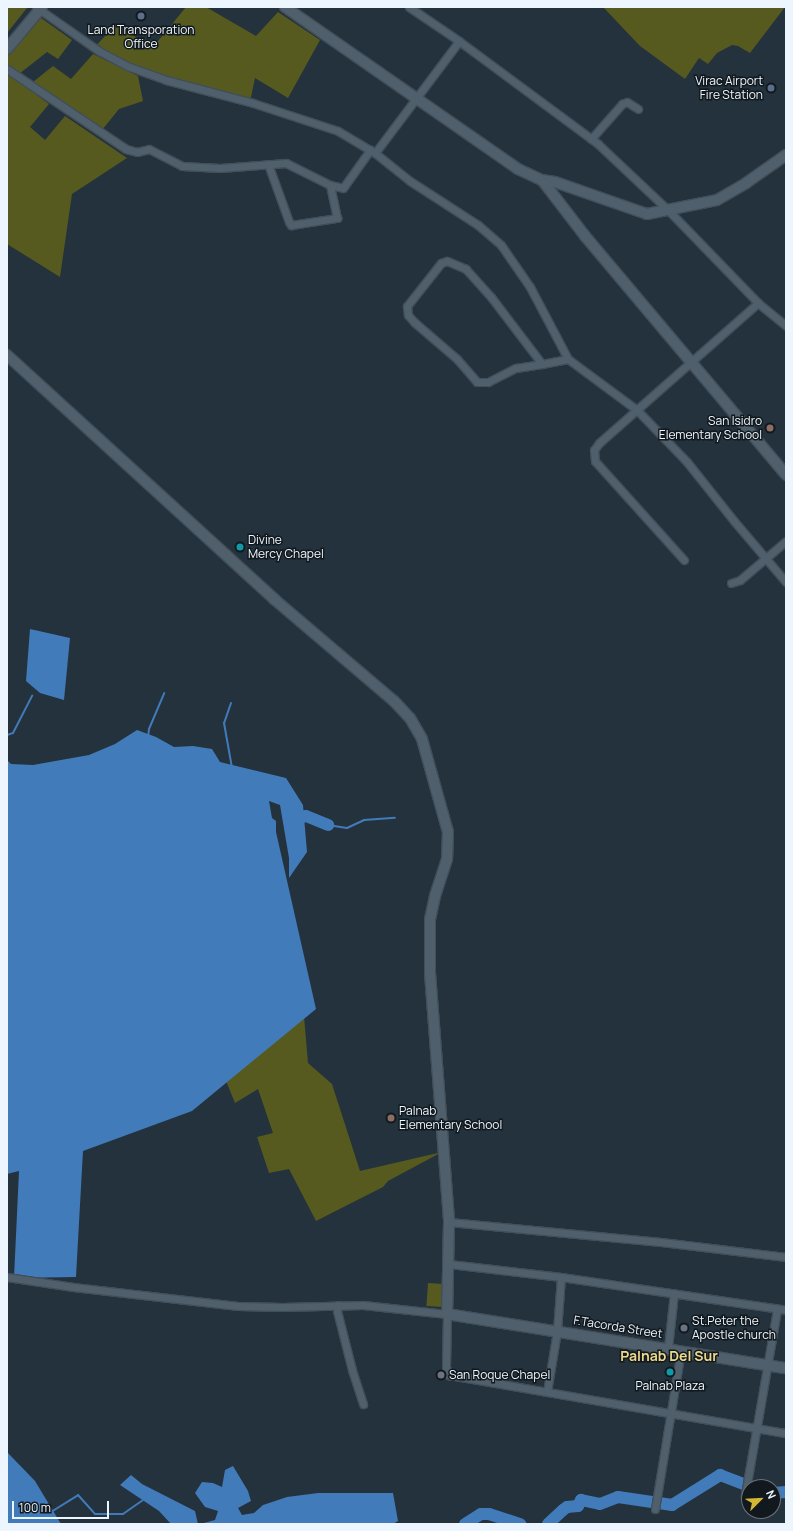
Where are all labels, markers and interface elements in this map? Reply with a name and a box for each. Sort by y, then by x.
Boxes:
marker: Land Transporation Office [136,11,146,21]
place label: Land Transporation Office [88,23,194,51]
place label: Virac Airport Fire Station [695,74,763,102]
marker: Virac Airport Fire Station [766,83,776,93]
place label: San Isidro Elementary School [659,414,762,442]
marker: San Isidro Elementary School [765,423,775,433]
place label: Divine Mercy Chapel [248,533,324,561]
marker: Divine Mercy Chapel [235,542,245,552]
place label: Palnab Elementary School [399,1104,502,1132]
marker: Palnab Elementary School [386,1113,396,1123]
street label: F.Tacorda Street [572,1313,664,1341]
place label: St.Peter the Apostle church [692,1314,776,1342]
marker: St.Peter the Apostle church [679,1323,689,1333]
district label: Palnab Del Sur [620,1348,718,1364]
marker: Palnab Plaza [665,1367,675,1377]
place label: San Roque Chapel [449,1368,550,1382]
marker: San Roque Chapel [436,1370,446,1380]
place label: Palnab Plaza [635,1379,705,1393]
north arrow [741,1479,781,1519]
text: N [763,1488,780,1501]
scale bar [14,1493,111,1519]
text: 100 m [19,1499,51,1516]

